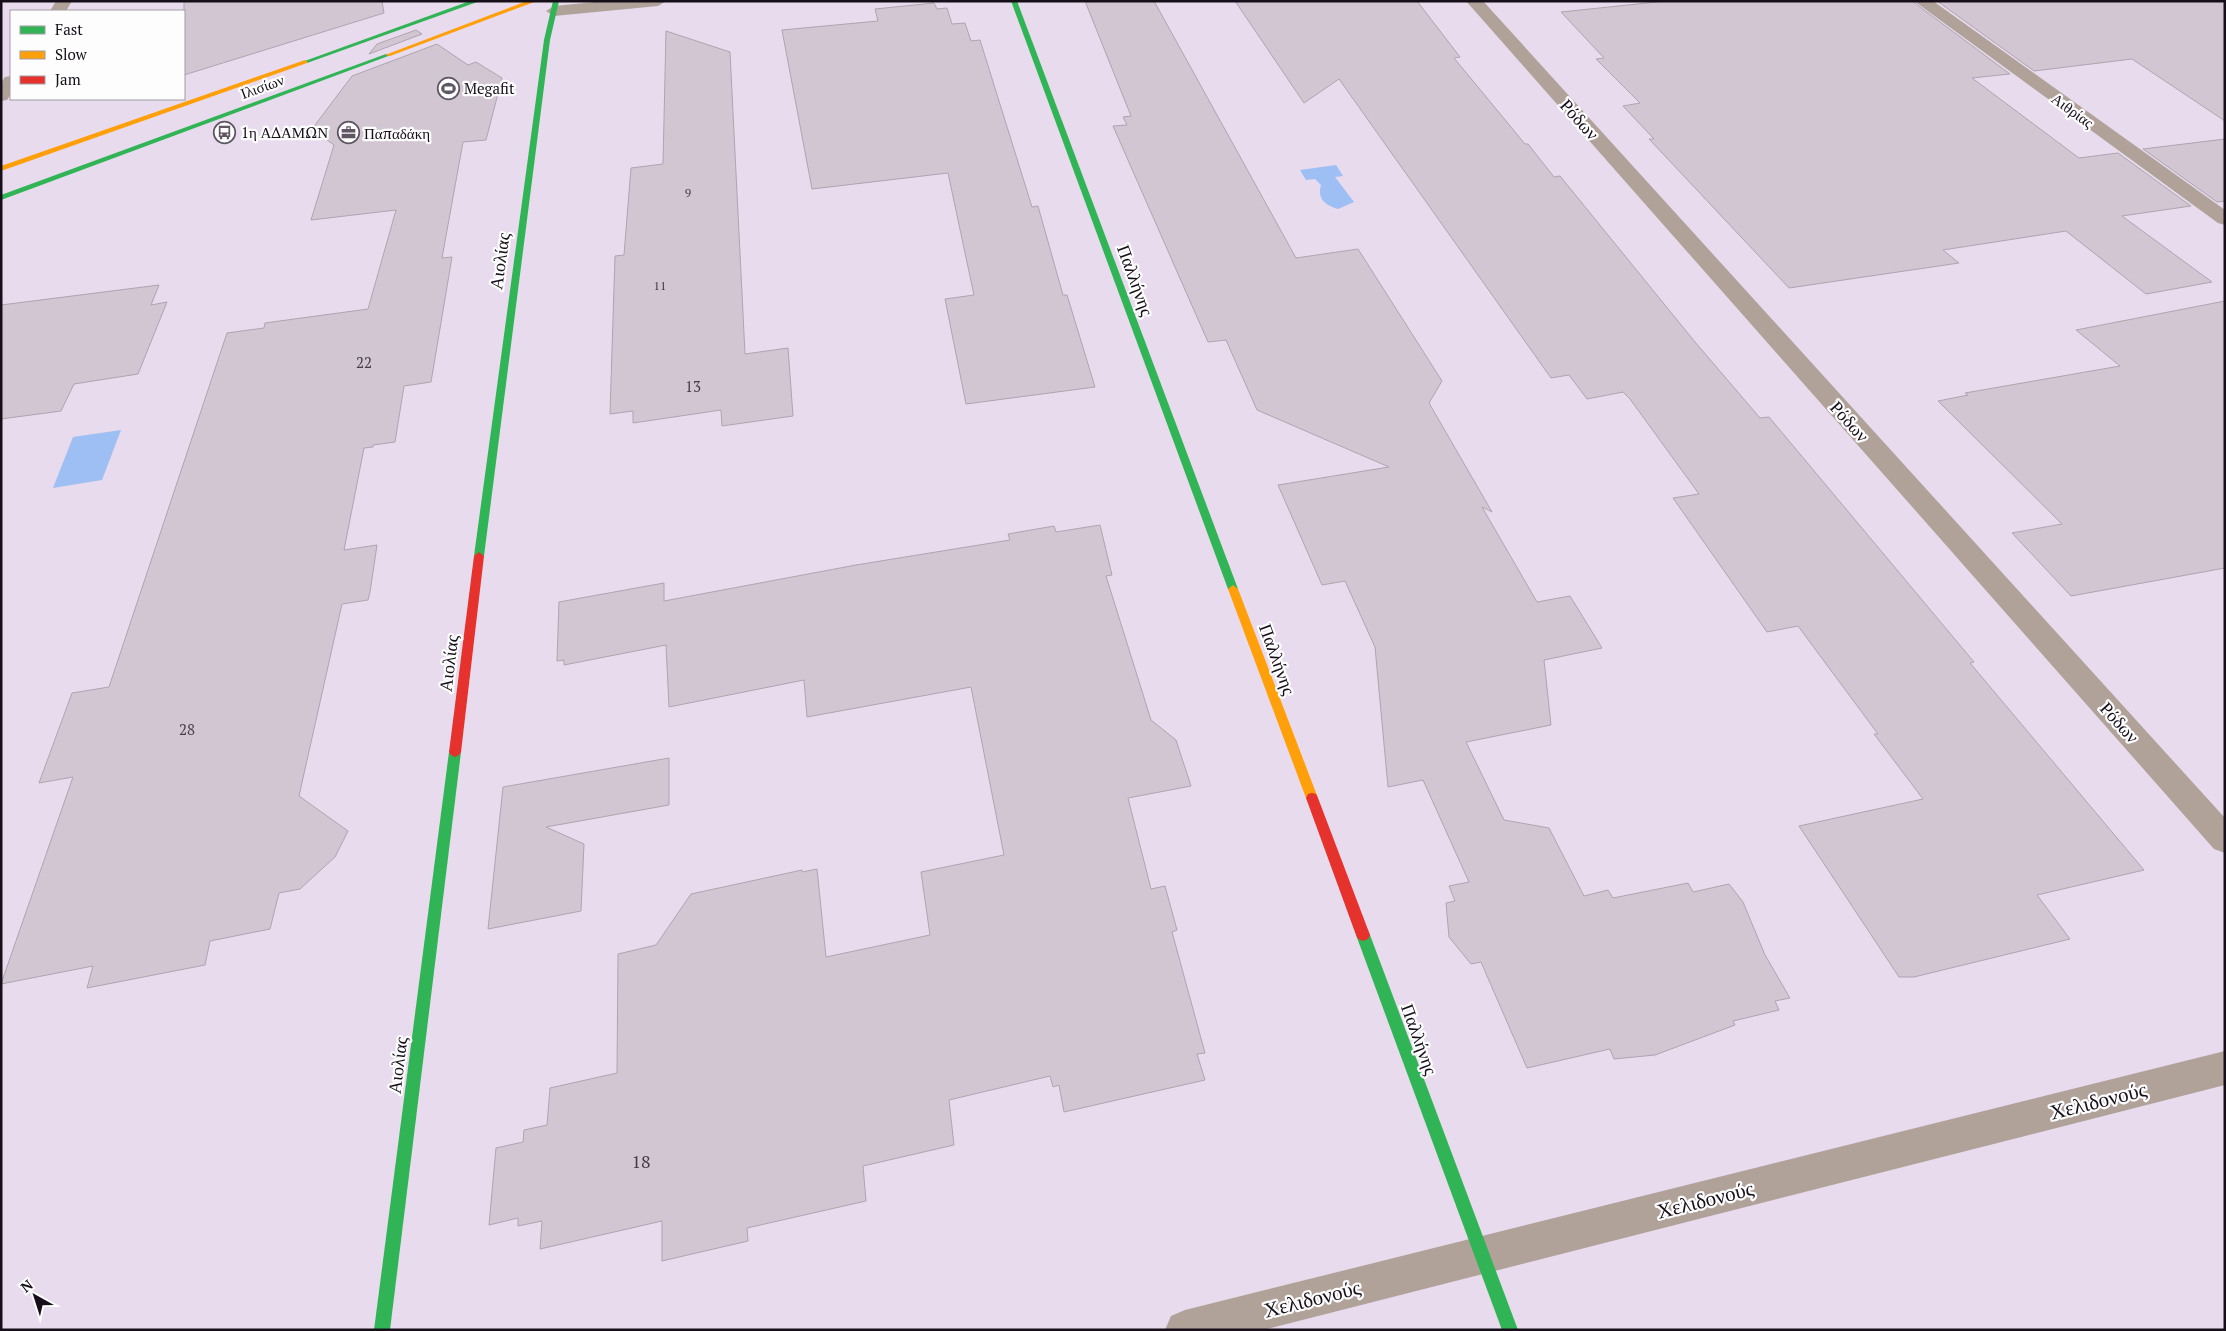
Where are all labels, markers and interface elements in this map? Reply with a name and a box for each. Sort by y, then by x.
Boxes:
legend [10,10,185,100]
text: Fast [55,19,83,39]
text: Slow [55,44,88,64]
text: Jam [55,69,81,89]
street label: Ιλισίων [237,69,287,103]
sports icon: Megafit [436,76,460,100]
place label: Megafit [464,78,515,98]
street label: Αιθρίας [2048,88,2098,132]
street label: Ρόδων [1555,93,1605,145]
bus stop icon: 1η ΑΔΑΜΩΝ [213,120,237,144]
office icon: Παπαδάκη [336,121,360,145]
place label: 1η ΑΔΑΜΩΝ [241,122,328,142]
place label: Παπαδάκη [364,123,430,143]
house number: 9 [685,185,691,200]
street label: Αιολίας [483,231,515,291]
street label: Παλλήνης [1112,241,1160,319]
house number: 11 [654,278,666,293]
house number: 22 [356,352,372,372]
house number: 13 [685,376,701,396]
street label: Ρόδων [1825,395,1875,447]
street label: Παλλήνης [1254,620,1302,698]
street label: Αιολίας [433,633,463,693]
street label: Ρόδων [2095,696,2145,748]
house number: 28 [179,719,195,739]
street label: Παλλήνης [1396,1000,1444,1078]
street label: Αιολίας [382,1035,412,1095]
street label: Χελιδονούς [2047,1074,2150,1126]
house number: 18 [631,1149,651,1173]
street label: Χελιδονούς [1654,1173,1757,1225]
north arrow [10,1271,60,1321]
street label: Χελιδονούς [1261,1272,1364,1324]
text: N [16,1275,37,1296]

